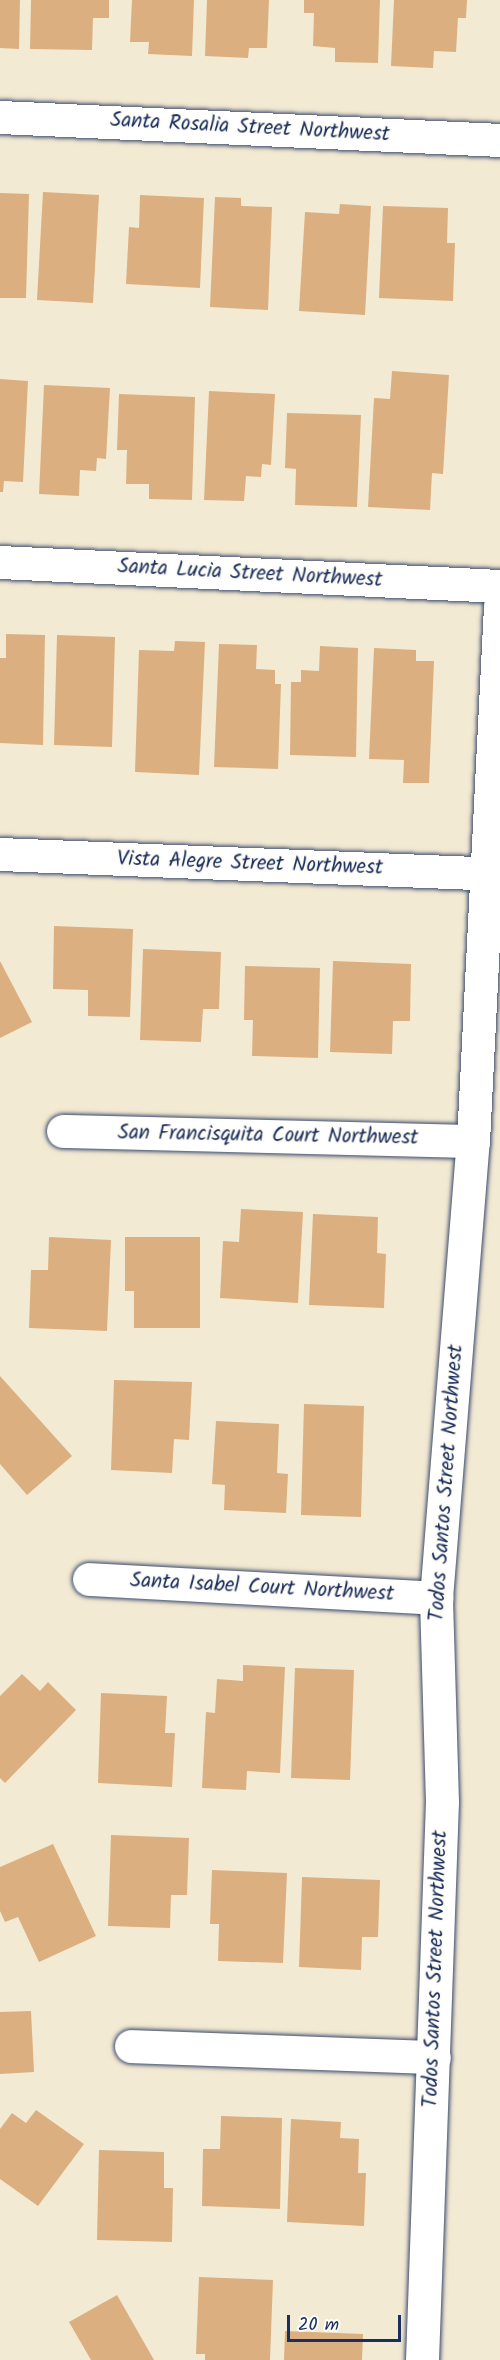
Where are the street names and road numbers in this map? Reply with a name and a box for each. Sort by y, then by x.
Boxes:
street label: Santa Rosalia Street Northwest [110,108,390,148]
street label: Santa Lucia Street Northwest [117,554,383,594]
street label: Vista Alegre Street Northwest [117,847,383,881]
street label: San Francisquita Court Northwest [117,1121,419,1151]
street label: Todos Santos Street Northwest [425,1344,469,1622]
street label: Santa Isabel Court Northwest [129,1568,395,1608]
street label: Todos Santos Street Northwest [419,1830,453,2108]

